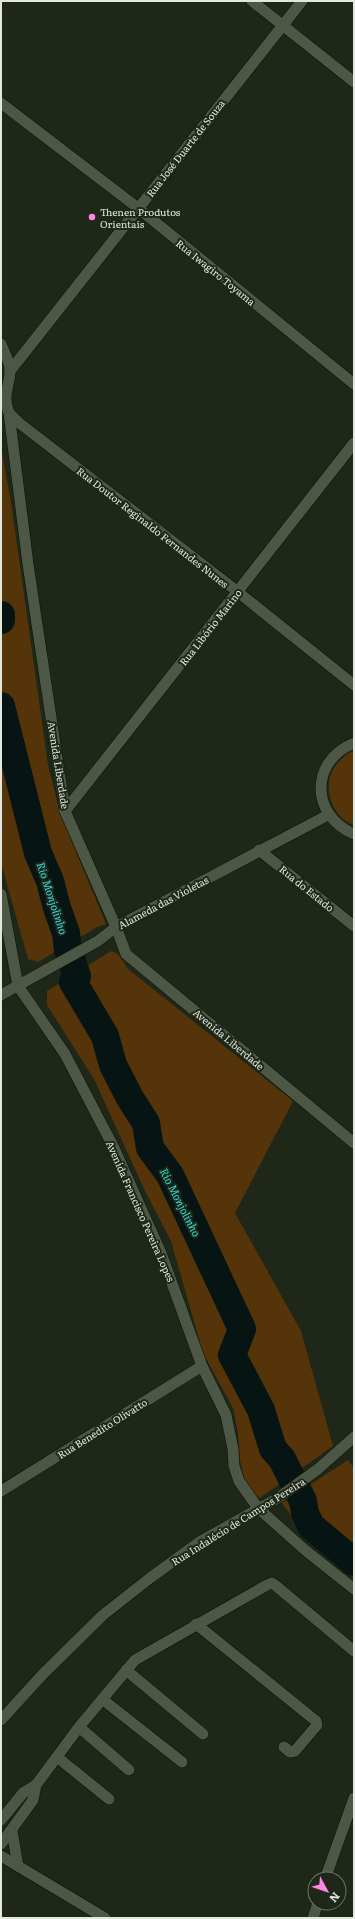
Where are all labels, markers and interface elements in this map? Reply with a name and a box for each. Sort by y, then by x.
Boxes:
street label: Rua José Duarte de Souza [142,96,228,200]
place label: Thenen Produtos Orientais [100,204,181,231]
marker: Thenen Produtos Orientais [87,212,97,222]
street label: Rua Iwagiro Toyama [173,235,259,309]
street label: Rua Doutor Reginaldo Fernandes Nunes [74,463,232,591]
street label: Rua Libório Marino [175,585,245,668]
street label: Avenida Liberdade [45,720,73,810]
water label: Rio Monjolinho [34,860,72,936]
street label: Rua do Estado [276,861,338,915]
street label: Alameda das Violetas [115,872,211,932]
street label: Avenida Liberdade [190,1005,268,1073]
street label: Avenida Francisco Pereira Lopes [103,1138,179,1284]
water label: Rio Monjolinho [157,1165,205,1239]
street label: Rua Benedito Olivatto [54,1394,150,1462]
street label: Rua Indalécio de Campos Pereira [168,1473,308,1568]
north arrow [307,1871,347,1911]
text: N [326,1889,345,1907]

